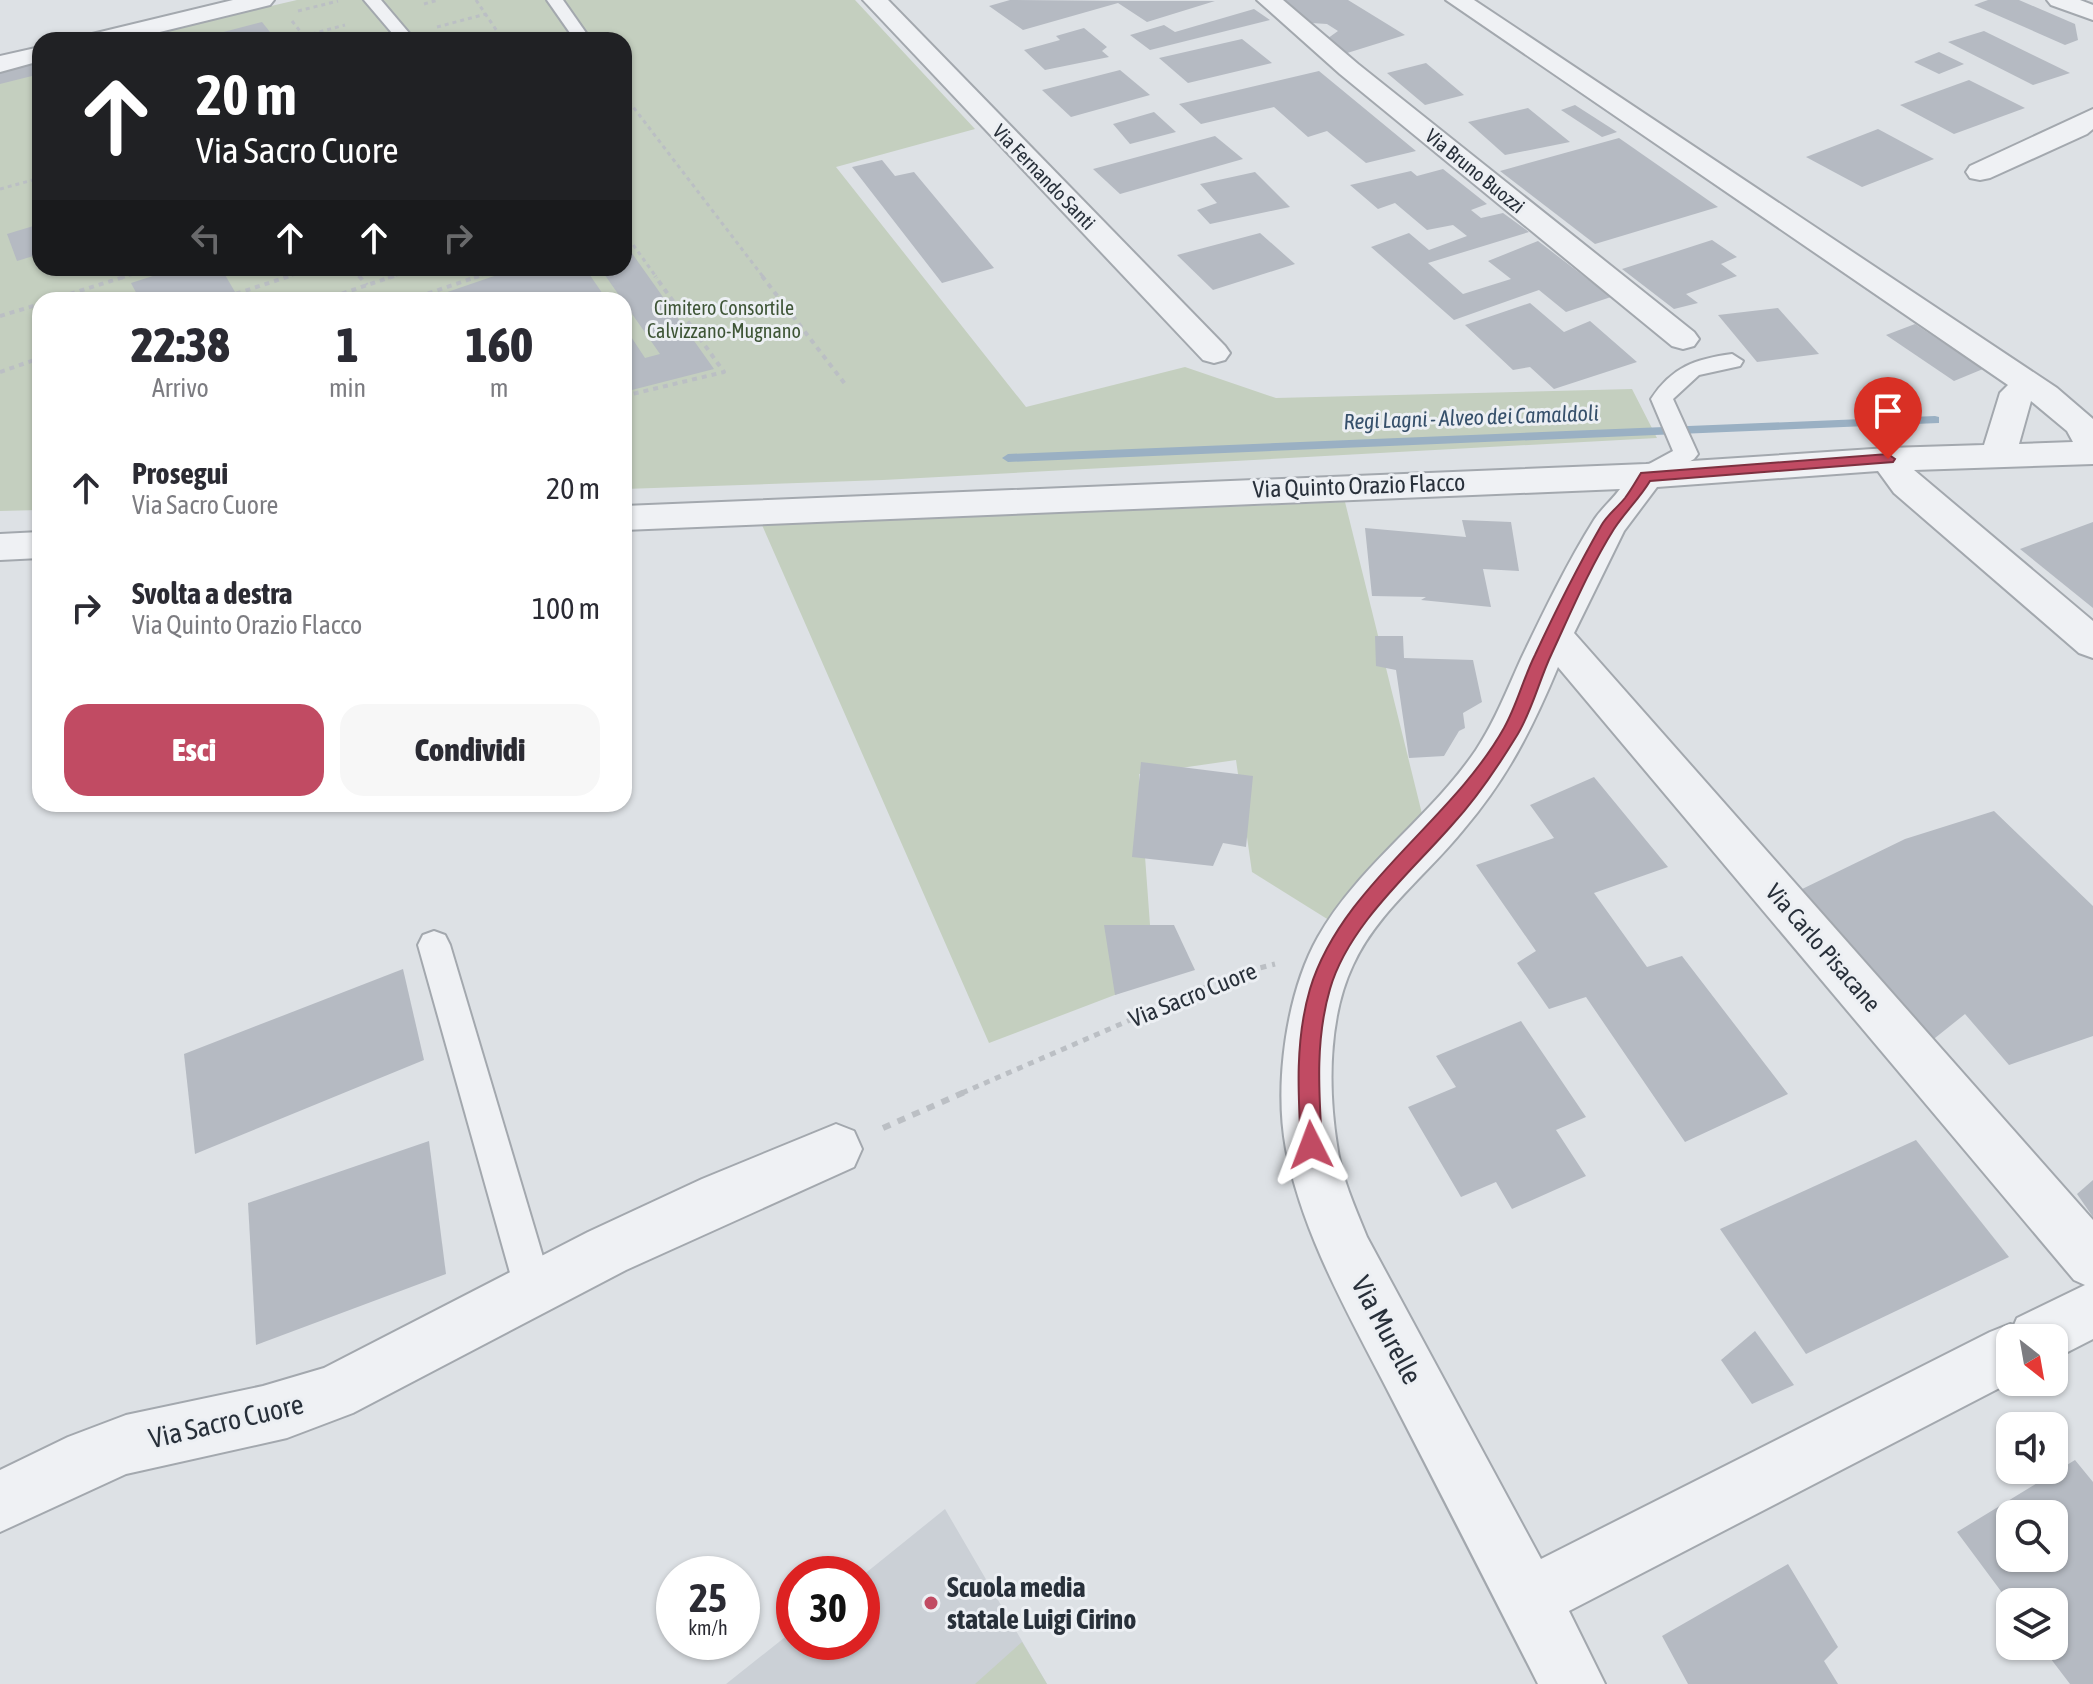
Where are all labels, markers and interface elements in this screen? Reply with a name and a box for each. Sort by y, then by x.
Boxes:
text: 20 m [196,63,297,127]
icon: ahead [64,64,168,168]
street label: Via Fernando Santi [988,119,1100,234]
street label: Via Bruno Buozzi [1421,124,1529,218]
text: Via Sacro Cuore [196,129,399,171]
icon: left [184,216,228,260]
icon: ahead [268,216,312,260]
icon: ahead [352,216,396,260]
icon: right [436,216,480,260]
park label: Cimitero Consortile Calvizzano-Mugnano [647,296,801,342]
text: 22:38 [131,317,230,372]
text: 1 [336,317,359,372]
text: 160 [465,317,533,372]
text: Arrivo [152,373,209,403]
text: min [329,373,366,403]
text: m [490,373,508,403]
pin [1854,377,1922,459]
icon: arrive [1866,389,1910,433]
water label: Regi Lagni - Alveo dei Camaldoli [1343,400,1599,434]
text: Prosegui [132,456,228,490]
icon: ahead [64,466,108,510]
street label: Via Quinto Orazio Flacco [1252,468,1466,503]
text: 20 m [546,471,600,505]
text: Via Sacro Cuore [132,490,278,520]
text: Svolta a destra [132,576,292,610]
icon: right [64,586,108,630]
text: 100 m [532,591,600,625]
text: Via Quinto Orazio Flacco [132,610,362,640]
button: Esci [64,704,324,796]
button: Condividi [340,704,600,796]
street label: Via Carlo Pisacane [1761,878,1886,1017]
street label: Via Sacro Cuore [1125,957,1261,1032]
position arrow [1269,1103,1353,1187]
street label: Via Murelle [1345,1271,1429,1389]
north arrow [1996,1324,2068,1396]
map controls [1996,1324,2068,1660]
street label: Via Sacro Cuore [146,1388,306,1454]
button: sound [1996,1412,2068,1484]
button: search [1996,1500,2068,1572]
speed limit sign: 30 [776,1556,880,1660]
place label: Scuola media statale Luigi Cirino [947,1571,1136,1635]
text: 25 [689,1575,727,1620]
button: layers [1996,1588,2068,1660]
marker: Scuola media statale Luigi Cirino [922,1594,940,1612]
text: km/h [688,1616,728,1639]

